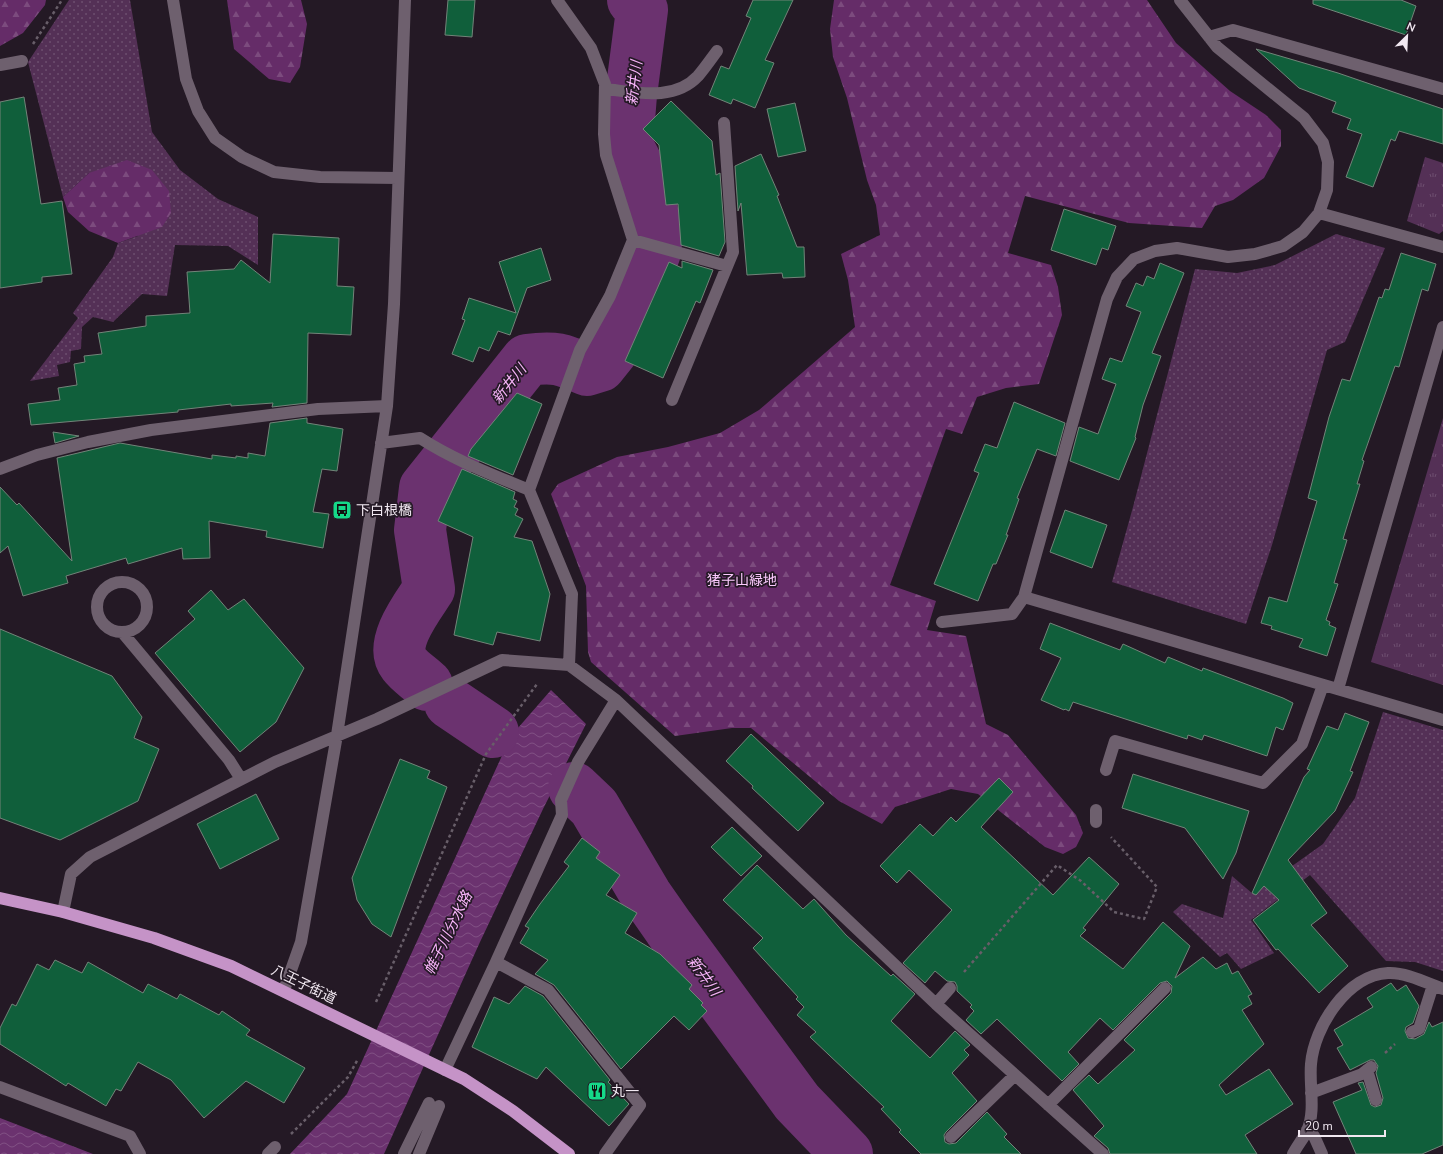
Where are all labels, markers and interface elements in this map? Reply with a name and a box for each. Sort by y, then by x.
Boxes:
north arrow [1387,16,1427,56]
text: N [1404,19,1418,36]
water label: 新井川 [621,57,647,107]
water label: 新井川 [487,359,532,408]
bus stop icon: 下白根橋 [331,499,353,521]
place label: 下白根橋 [356,501,412,520]
park label: 猪子山緑地 [707,571,777,590]
water label: 帷子川分水路 [419,886,478,978]
water label: 新井川 [683,952,726,1002]
street label: 八王子街道 [268,961,339,1008]
restaurant icon: 丸一 [586,1080,608,1102]
place label: 丸一 [611,1082,639,1101]
scale bar [1299,1112,1385,1138]
text: 20 m [1305,1118,1333,1134]

